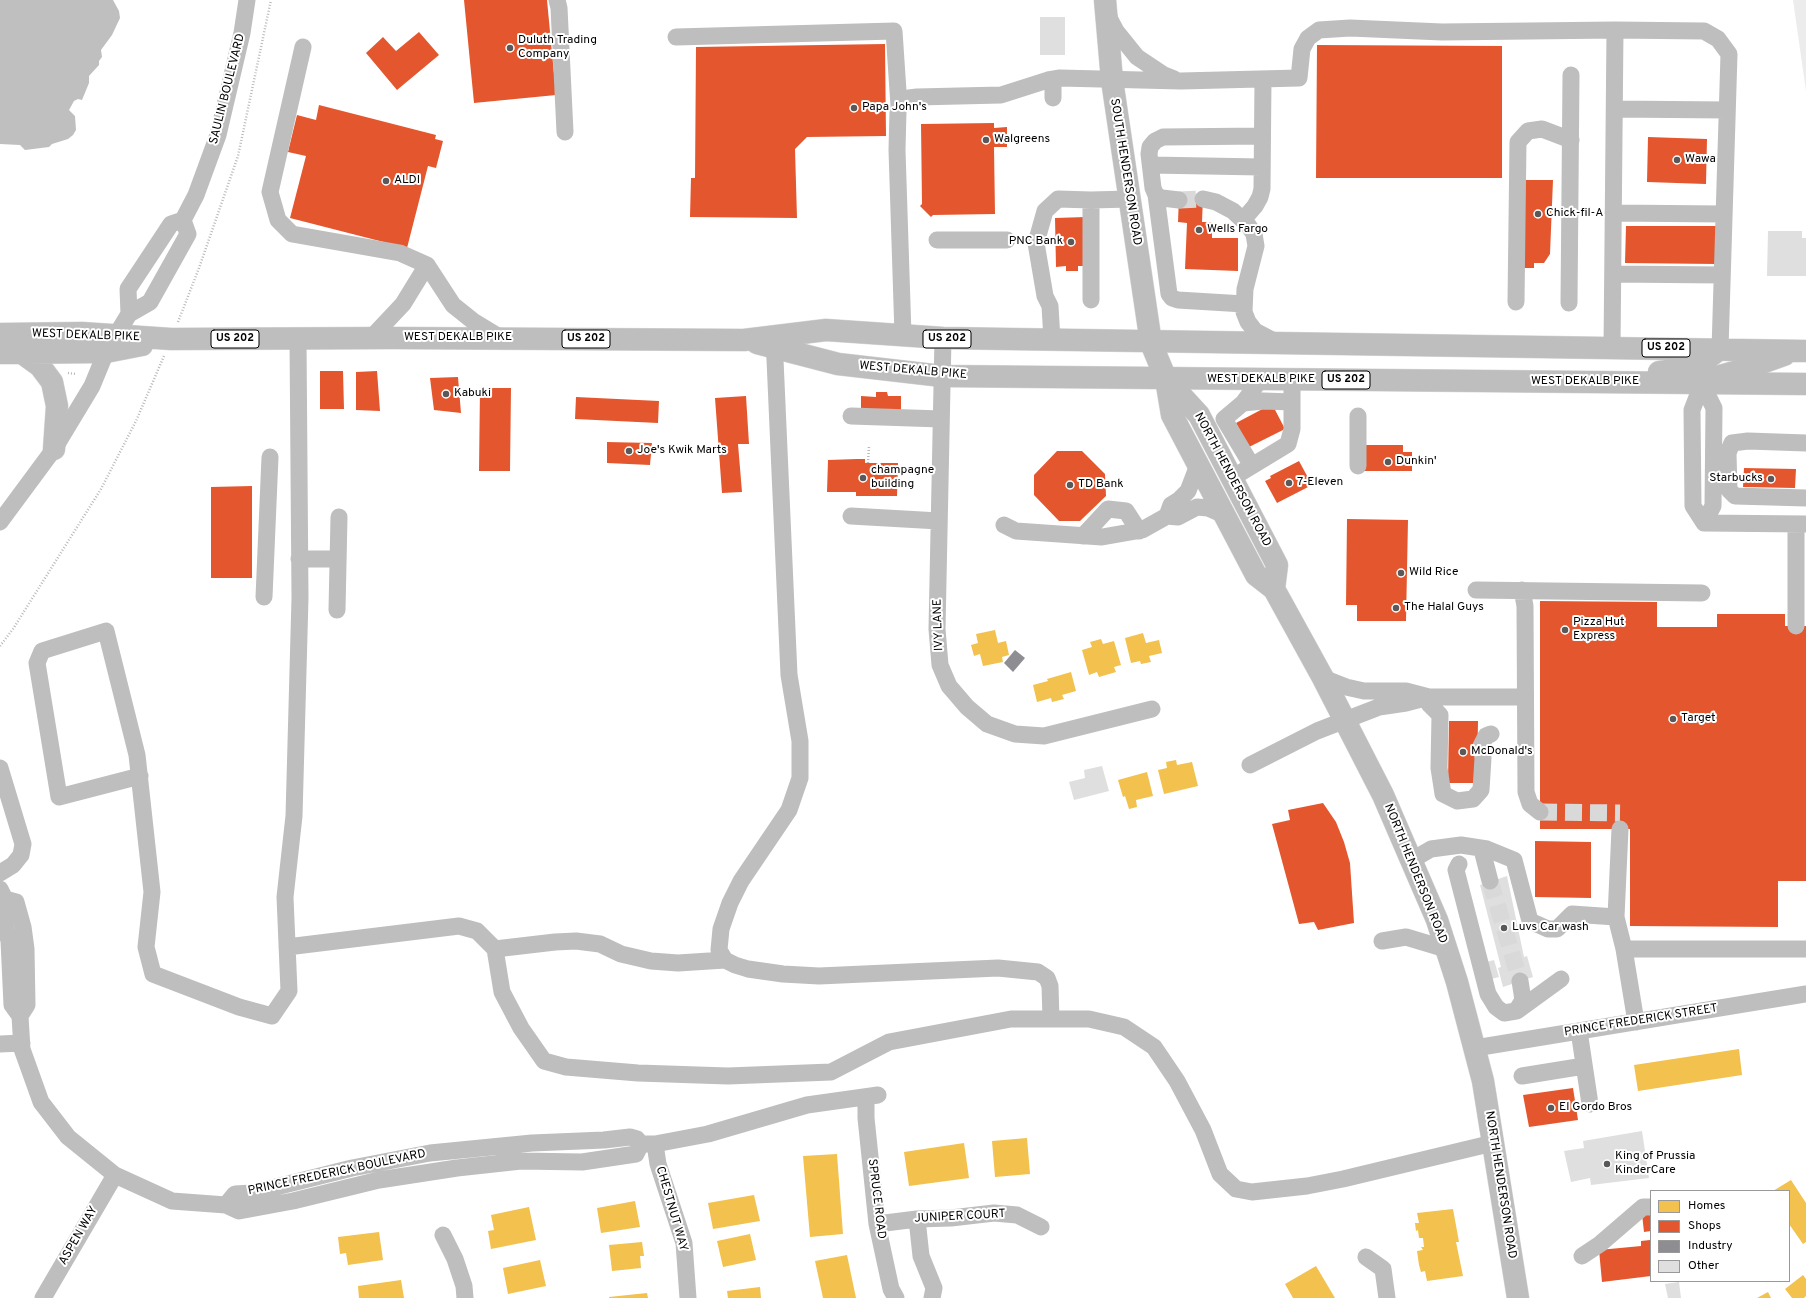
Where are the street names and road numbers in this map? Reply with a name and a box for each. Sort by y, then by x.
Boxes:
street label: SAULIN BOULEVARD [207,32,249,146]
street label: SOUTH HENDERSON ROAD [1106,97,1144,247]
street label: WEST DEKALB PIKE [32,327,140,345]
road number: US 202 [211,330,259,348]
road number: US 202 [562,330,610,348]
road number: US 202 [923,330,971,348]
street label: WEST DEKALB PIKE [404,331,512,345]
road number: US 202 [1642,339,1690,357]
street label: WEST DEKALB PIKE [858,359,968,383]
road number: US 202 [1322,371,1370,389]
street label: WEST DEKALB PIKE [1207,373,1315,387]
street label: WEST DEKALB PIKE [1531,375,1639,389]
street label: NORTH HENDERSON ROAD [1191,411,1273,549]
street label: IVY LANE [931,599,947,651]
street label: NORTH HENDERSON ROAD [1380,802,1450,946]
street label: PRINCE FREDERICK STREET [1563,1002,1719,1040]
street label: NORTH HENDERSON ROAD [1481,1110,1519,1260]
street label: PRINCE FREDERICK BOULEVARD [247,1147,427,1199]
street label: SPRUCE ROAD [864,1158,888,1240]
street label: CHESTNUT WAY [652,1165,690,1253]
street label: ASPEN WAY [56,1204,102,1268]
street label: JUNIPER COURT [914,1207,1006,1227]

